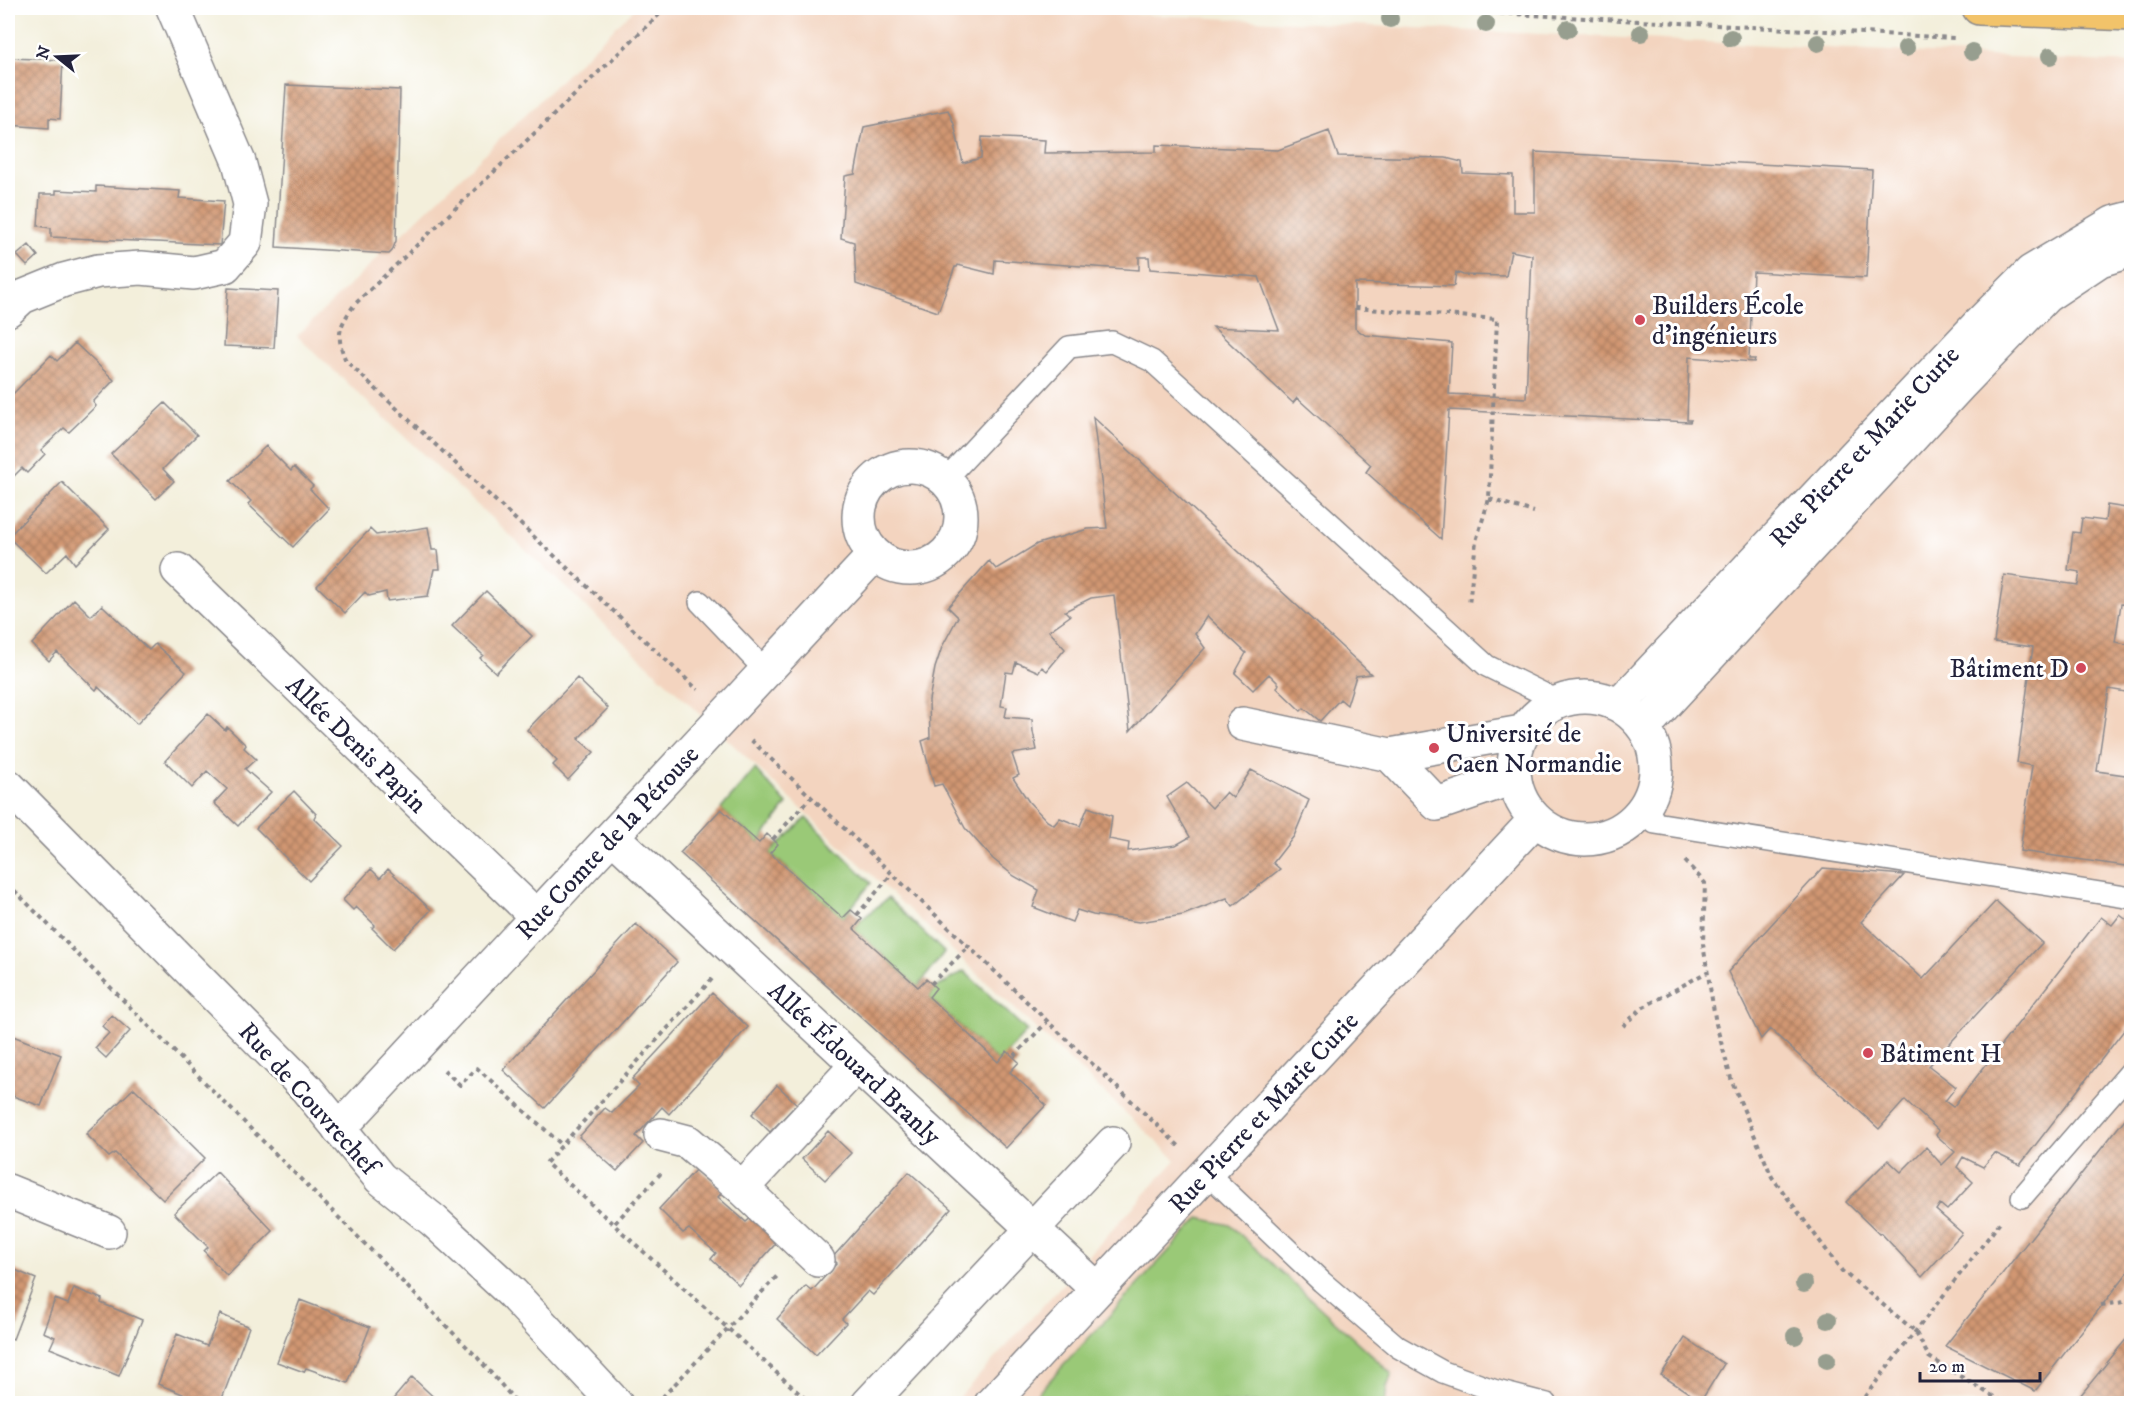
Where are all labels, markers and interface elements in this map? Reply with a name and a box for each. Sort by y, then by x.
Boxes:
north arrow [27,27,87,87]
text: N [32,43,55,62]
place label: Builders École d'ingénieurs [1652,290,1804,353]
marker: Builders École d'ingénieurs [1633,313,1647,327]
street label: Rue Pierre et Marie Curie [1763,339,1967,555]
place label: Bâtiment D [1950,653,2069,686]
marker: Bâtiment D [2074,661,2088,675]
street label: Allée Denis Papin [279,670,434,821]
place label: Université de Caen Normandie [1446,718,1622,781]
street label: Rue Comte de la Pérouse [510,739,707,947]
marker: Université de Caen Normandie [1427,741,1441,755]
street label: Allée Édouard Branly [760,975,948,1153]
street label: Rue Pierre et Marie Curie [1162,1005,1366,1221]
street label: Rue de Couvrechef [231,1016,387,1185]
place label: Bâtiment H [1880,1038,2002,1071]
marker: Bâtiment H [1861,1046,1875,1060]
scale bar [1920,1345,2040,1383]
text: 20 m [1929,1356,1965,1378]

